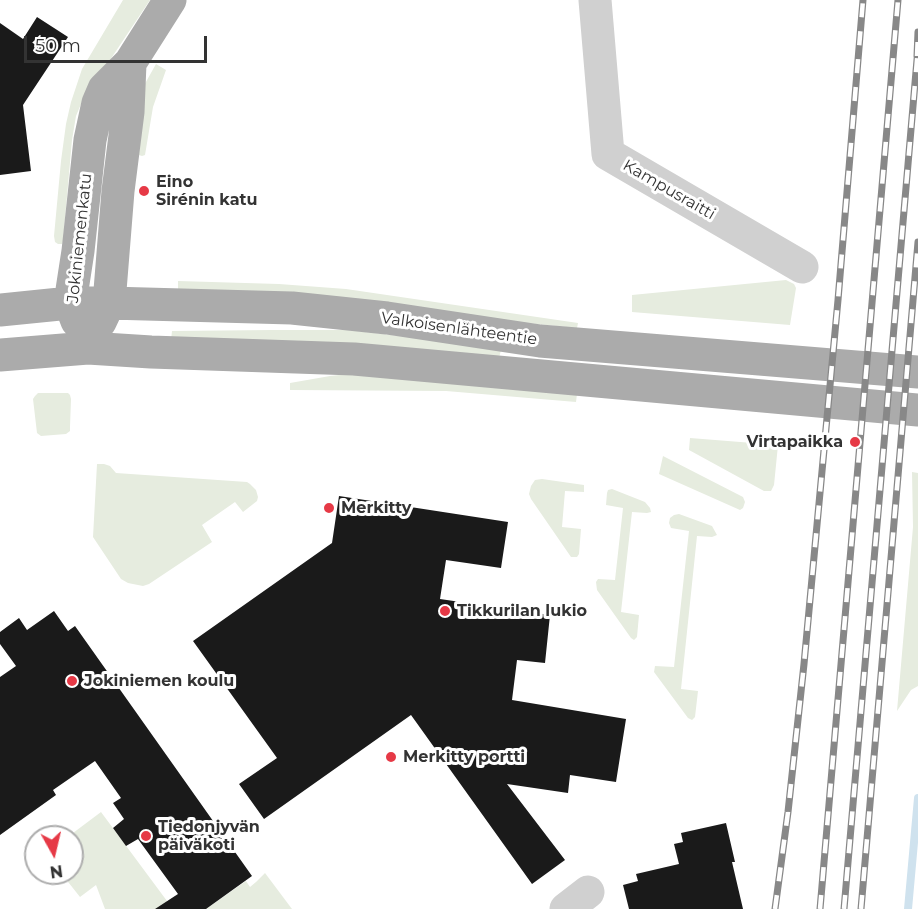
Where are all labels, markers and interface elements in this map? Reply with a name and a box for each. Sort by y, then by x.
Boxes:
scale bar [27,24,210,62]
text: 50 m [35,35,81,57]
street label: Kampusraitti [619,156,719,224]
street label: Jokiniemenkatu [64,172,96,304]
place label: Eino Sirénin katu [156,172,257,210]
marker: Eino Sirénin katu [137,184,151,198]
street label: Valkoisenlähteentie [380,309,538,349]
place label: Virtapaikka [746,432,843,452]
marker: Virtapaikka [848,435,862,449]
place label: Merkitty [341,498,411,518]
marker: Merkitty [322,501,336,515]
place label: Tikkurilan lukio [457,601,587,621]
marker: Tikkurilan lukio [438,604,452,618]
place label: Jokiniemen koulu [84,671,234,691]
marker: Jokiniemen koulu [65,674,79,688]
place label: Merkitty portti [403,747,525,767]
marker: Merkitty portti [384,750,398,764]
place label: Tiedonjyvän päiväkoti [158,817,260,855]
north arrow [24,825,84,885]
marker: Tiedonjyvän päiväkoti [139,829,153,843]
text: N [49,861,64,882]

